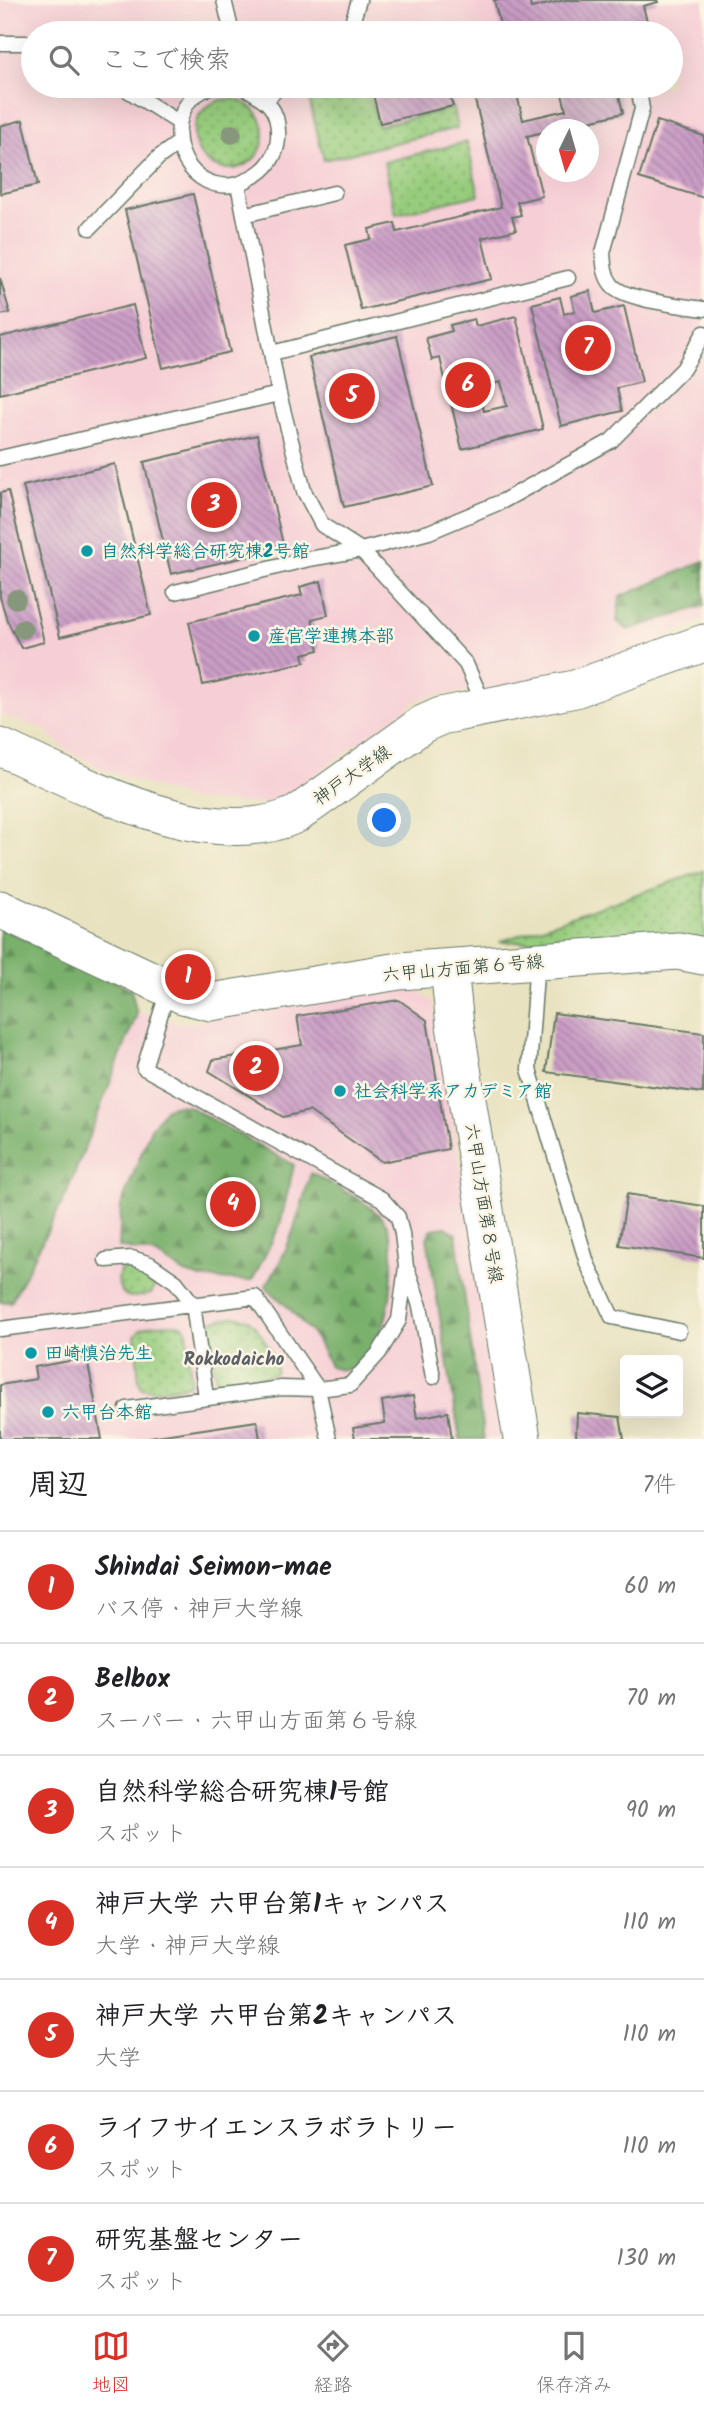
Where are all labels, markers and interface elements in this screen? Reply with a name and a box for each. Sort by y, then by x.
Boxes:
search box [21,21,683,98]
text: ここで検索 [101,40,231,82]
icon: search [45,41,83,79]
north arrow [536,119,599,182]
pin: 7 [565,322,611,374]
pin: 6 [445,359,491,411]
pin: 5 [329,370,375,422]
pin: 3 [191,479,237,531]
place label: 自然科学総合研究棟2号館 [101,538,310,567]
marker: 自然科学総合研究棟2号館 [79,543,95,559]
place label: 産官学連携本部 [268,623,394,652]
marker: 産官学連携本部 [246,628,262,644]
street label: 神戸大学線 [308,739,398,814]
your location [367,803,401,837]
street label: 六甲山方面第６号線 [381,948,545,991]
pin: 1 [165,951,211,1003]
pin: 2 [233,1042,279,1094]
place label: 社会科学系アカデミア館 [354,1078,552,1107]
marker: 社会科学系アカデミア館 [332,1083,348,1099]
street label: 六甲山方面第８号線 [456,1121,510,1286]
pin: 4 [210,1178,256,1230]
place label: 田崎慎治先生 [45,1340,153,1369]
marker: 田崎慎治先生 [23,1345,39,1361]
district label: Rokkodaicho [183,1345,285,1375]
map controls [620,1355,683,1418]
button: layers [620,1355,683,1418]
place label: 六甲台本館 [62,1399,152,1428]
marker: 六甲台本館 [40,1404,56,1420]
text: 周辺 [28,1462,88,1510]
text: 7件 [642,1468,676,1504]
text: Shindai Seimon-mae [95,1547,332,1589]
text: 1 [48,1569,54,1605]
text: 60 m [624,1569,676,1605]
text: バス停 · 神戸大学線 [95,1592,303,1628]
text: Belbox [95,1659,170,1701]
text: 2 [44,1681,58,1717]
text: 70 m [626,1681,676,1717]
text: スーパー · 六甲山方面第６号線 [95,1704,417,1740]
text: 自然科学総合研究棟1号館 [95,1772,389,1814]
text: 3 [45,1793,57,1829]
text: 90 m [626,1793,676,1829]
text: スポット [95,1817,187,1853]
text: 神戸大学 六甲台第1キャンパス [95,1884,450,1926]
text: 4 [45,1905,57,1941]
text: 110 m [623,1905,676,1941]
text: 大学 · 神戸大学線 [95,1929,280,1965]
text: 神戸大学 六甲台第2キャンパス [95,1996,457,2038]
text: 5 [45,2017,57,2053]
text: 110 m [623,2017,676,2053]
text: 大学 [95,2041,141,2077]
text: ライフサイエンスラボラトリー [95,2108,457,2150]
text: 6 [45,2129,57,2165]
text: 110 m [623,2129,676,2165]
text: スポット [95,2153,187,2189]
text: 研究基盤センター [95,2220,303,2262]
text: 7 [46,2241,56,2277]
text: 130 m [617,2241,676,2277]
text: スポット [95,2265,187,2301]
tab: 地図 [92,2327,130,2401]
tab: 経路 [314,2327,352,2401]
tab: 保存済み [536,2327,612,2401]

